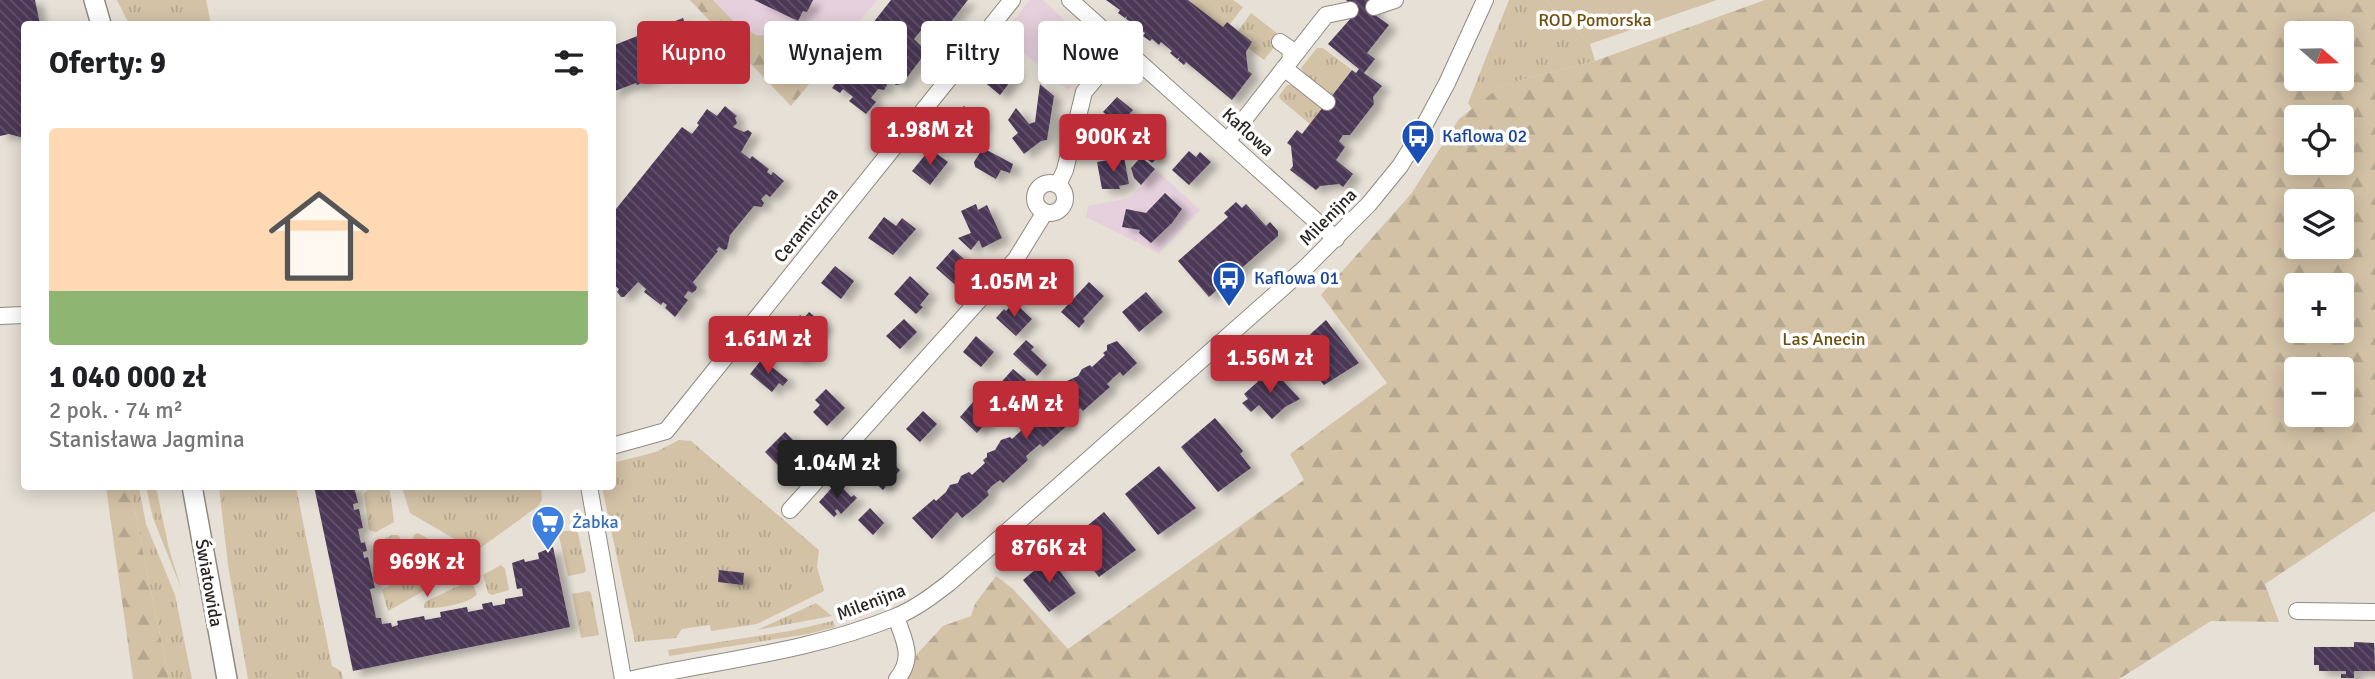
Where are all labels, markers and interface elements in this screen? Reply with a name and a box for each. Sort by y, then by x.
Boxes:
park label: ROD Pomorska [1538,9,1652,31]
chip: Kupno [637,21,750,84]
chip: Wynajem [764,21,907,84]
chip: Filtry [921,21,1024,84]
chip: Nowe [1038,21,1143,84]
north arrow [2284,21,2354,91]
map controls [2284,21,2354,427]
icon: filters [550,44,588,82]
text: Oferty: 9 [49,45,166,82]
street label: Kaflowa [1218,103,1278,161]
button: locate [2284,105,2354,175]
pin: 1.98M zł [858,108,1002,167]
pin: 900K zł [1048,114,1178,174]
text: 1.98M zł [887,115,973,144]
bus stop icon: Kaflowa 02 [1399,117,1437,166]
text: 900K zł [1075,122,1151,151]
place label: Kaflowa 02 [1442,125,1527,147]
icon: home [256,173,382,299]
street label: Ceramiczna [769,183,843,267]
street label: Milenijna [1295,184,1361,250]
button: layers [2284,189,2354,259]
bus stop icon: Kaflowa 01 [1210,259,1248,308]
pin: 1.05M zł [942,260,1086,319]
text: 1.05M zł [971,267,1057,296]
place label: Kaflowa 01 [1254,267,1339,289]
button: + [2284,273,2354,343]
pin: 1.61M zł [696,316,840,376]
text: 1.61M zł [725,324,811,353]
park label: Las Anecin [1782,328,1866,350]
pin: 1.56M zł [1198,336,1342,395]
text: 1.56M zł [1227,343,1313,372]
button: − [2284,357,2354,427]
text: 1 040 000 zł [49,359,207,396]
pin: 1.4M zł [961,382,1091,441]
text: 1.4M zł [989,389,1063,418]
text: 2 pok. · 74 m² [49,396,183,425]
text: Stanisława Jagmina [49,425,245,454]
pin: 1.04M zł [765,440,909,500]
text: 1.04M zł [794,448,880,477]
supermarket icon: Żabka [529,503,567,552]
place label: Żabka [572,511,619,533]
pin: 876K zł [984,526,1114,585]
text: 876K zł [1011,533,1087,562]
street label: Światowida [190,537,228,629]
pin: 969K zł [362,540,492,599]
text: 969K zł [389,547,465,576]
street label: Milenijna [833,579,909,625]

